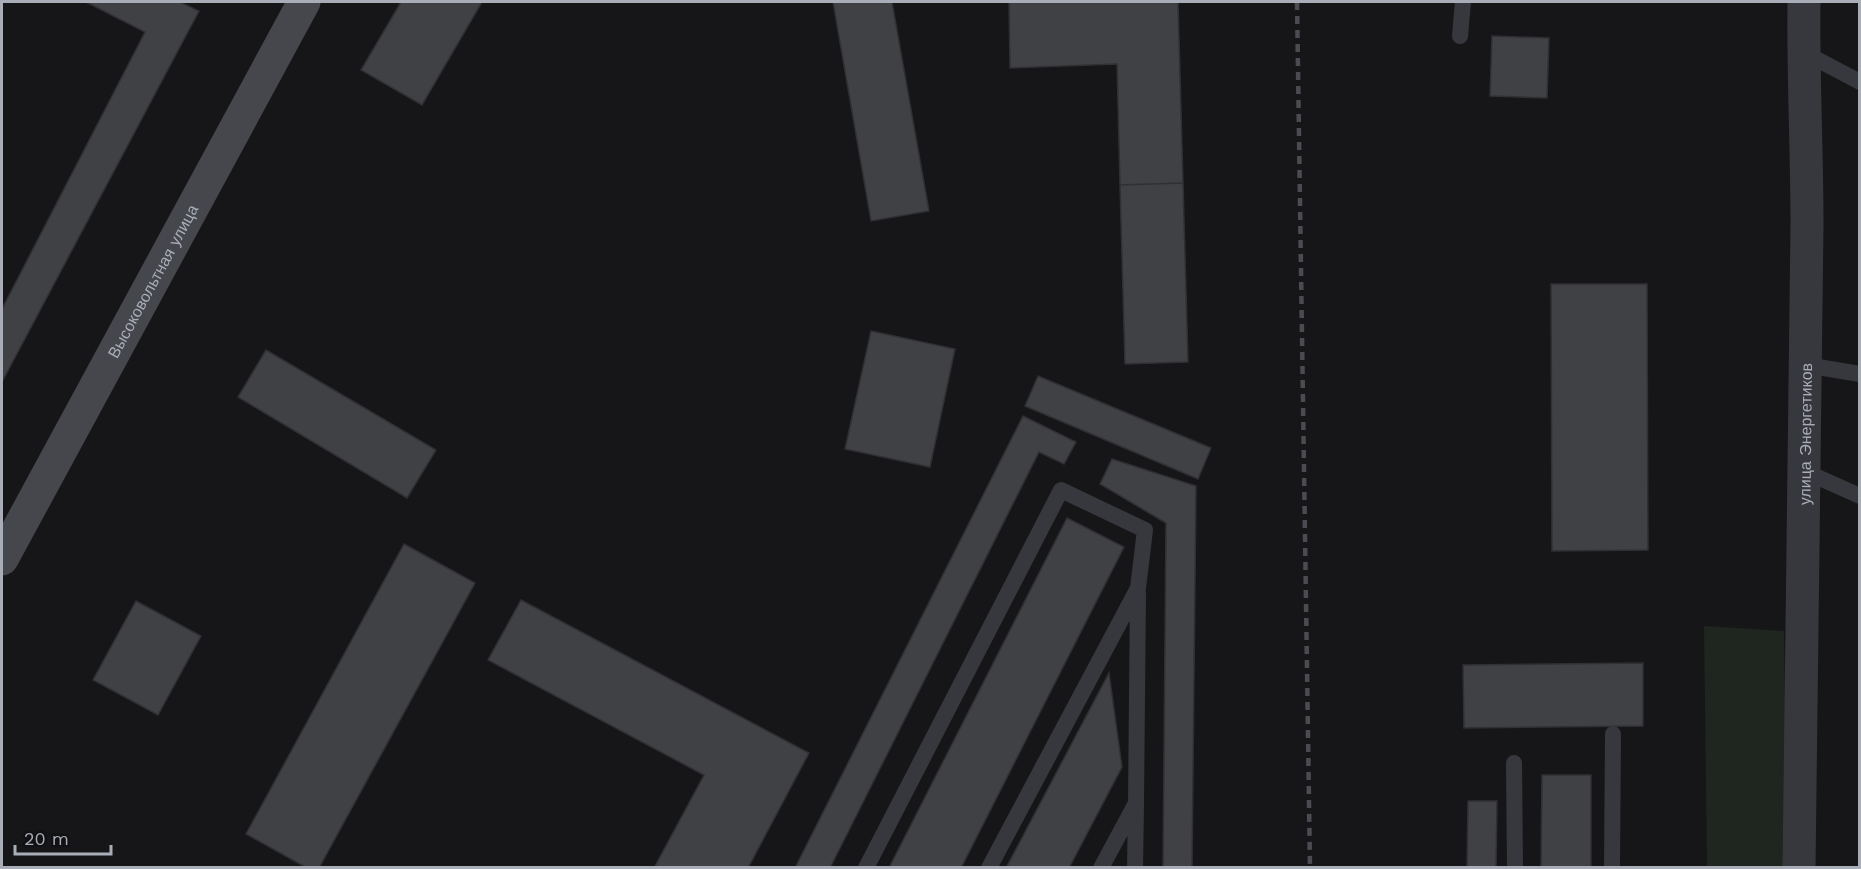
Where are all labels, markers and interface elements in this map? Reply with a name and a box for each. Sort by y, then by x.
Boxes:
street label: Высоковольтная улица [103,201,202,361]
street label: улица Энергетиков [1795,363,1815,505]
scale bar [15,818,111,856]
text: 20 m [24,828,69,849]

